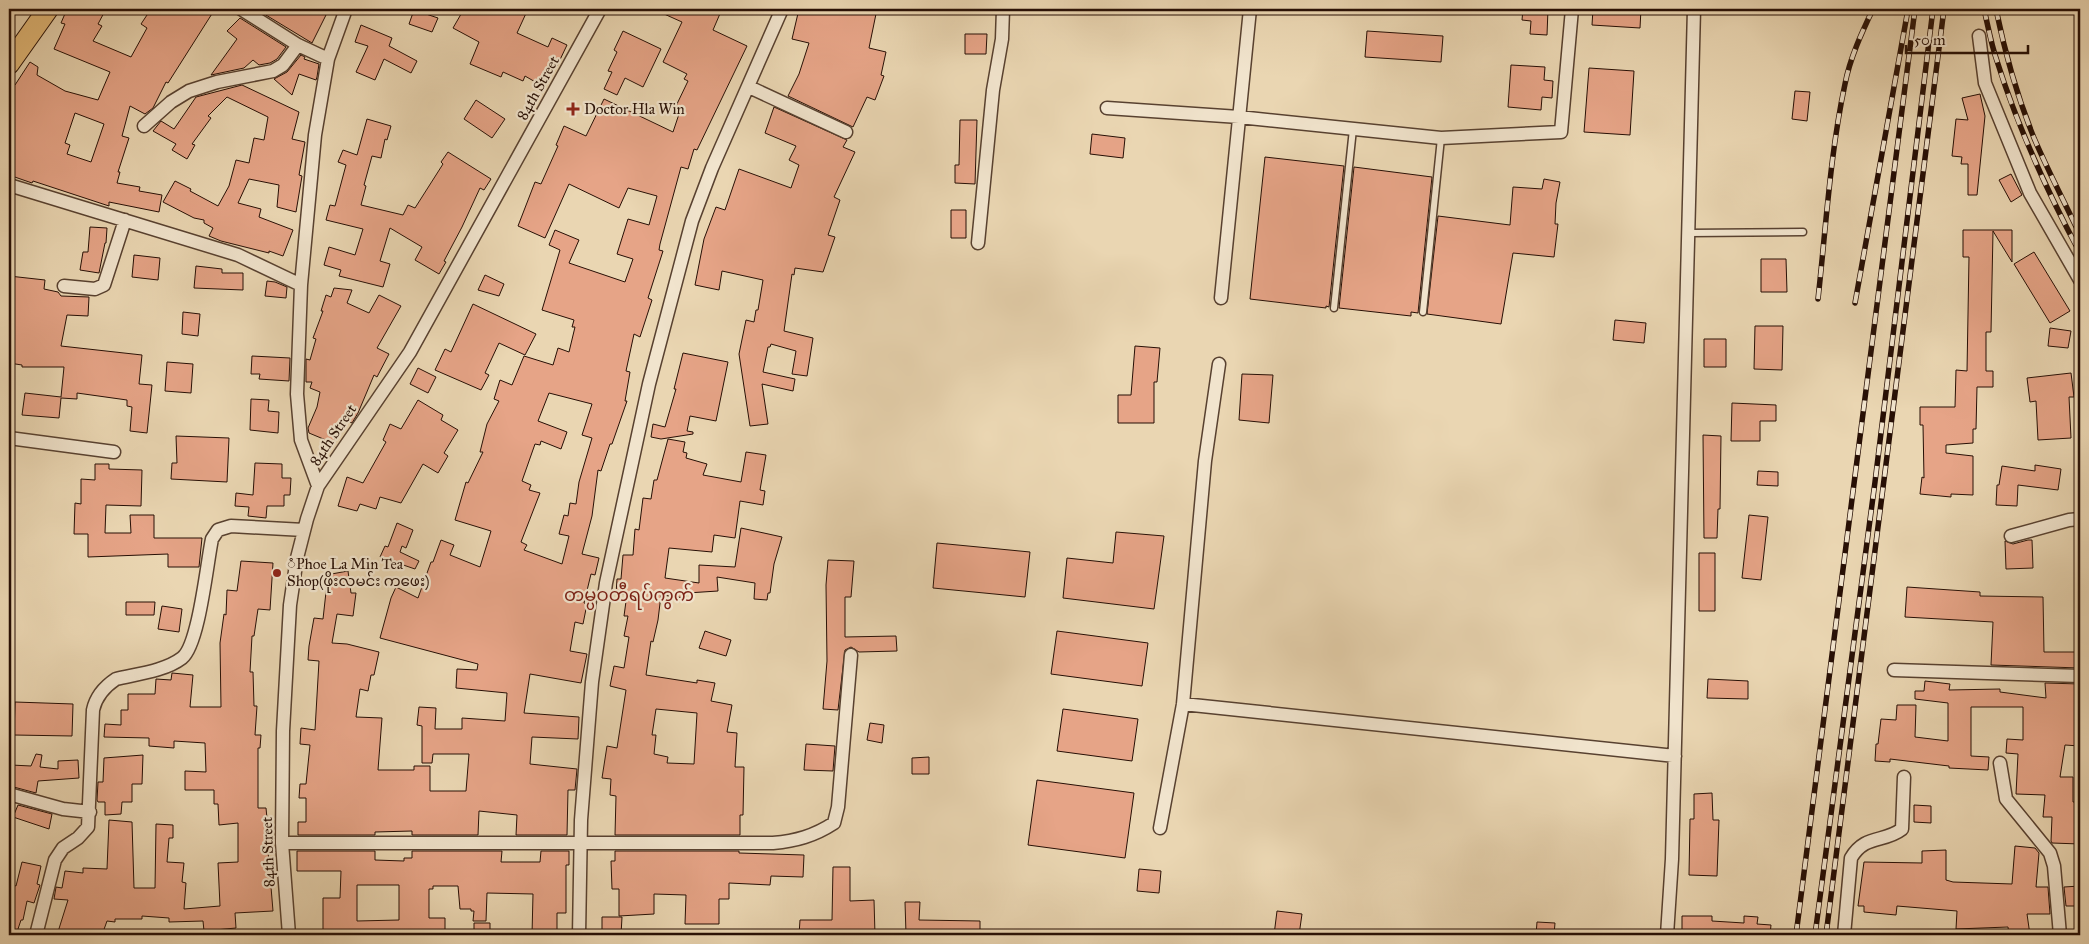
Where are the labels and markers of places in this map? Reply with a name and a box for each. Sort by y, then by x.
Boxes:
place label: Doctor Hla Win [584,100,685,118]
marker: Doctor Hla Win [566,102,580,116]
place label: ံPhoe La Min Tea Shop(ဖိုးလမင်း ကဖေး) [287,555,429,593]
marker: ံPhoe La Min Tea Shop(ဖိုးလမင်း ကဖေး) [271,567,283,579]

